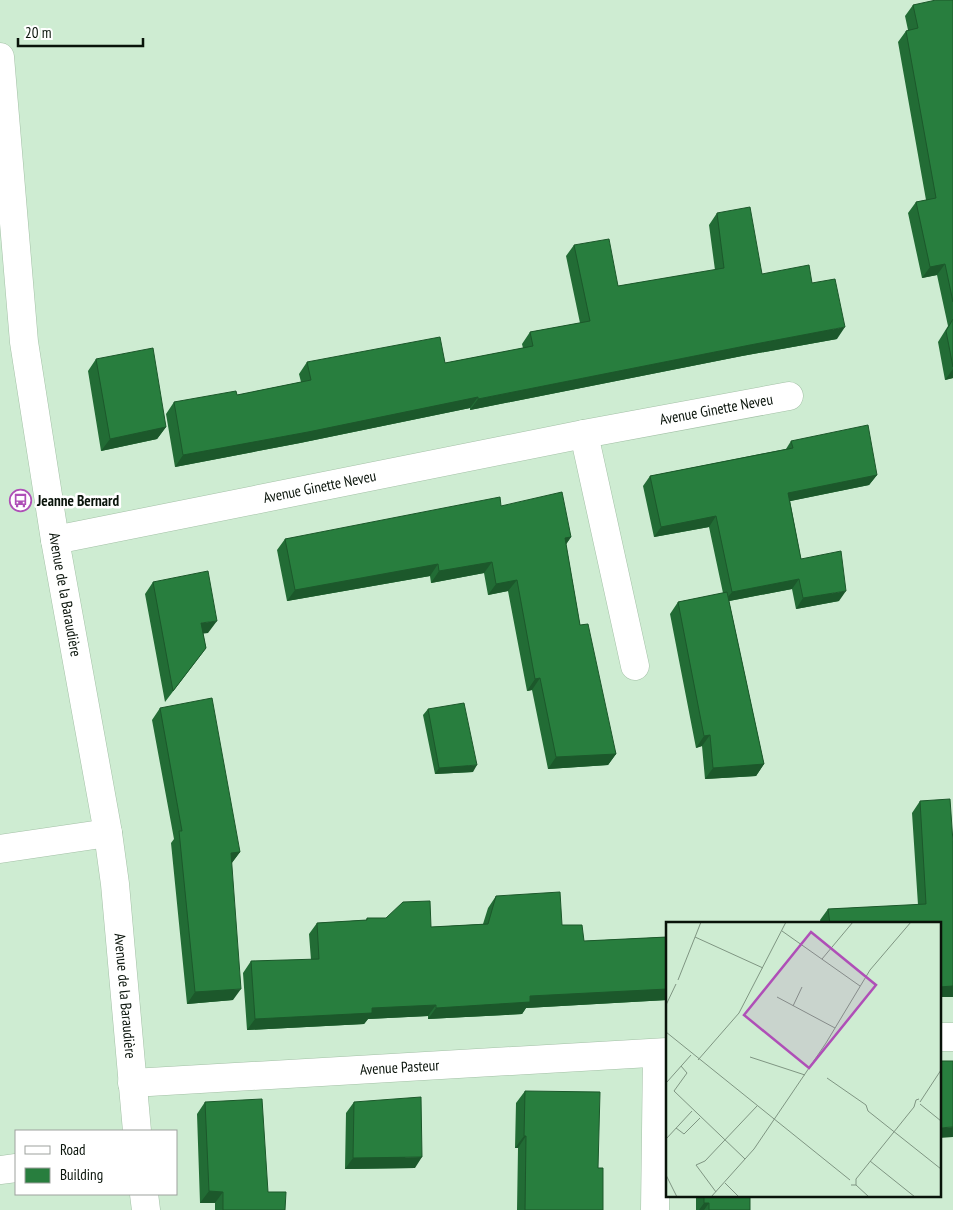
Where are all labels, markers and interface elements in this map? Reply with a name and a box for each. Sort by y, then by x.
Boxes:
scale bar [18,15,142,47]
text: 20 m [25,23,51,42]
street label: Avenue Ginette Neveu [658,389,774,429]
street label: Avenue Ginette Neveu [262,466,378,507]
bus stop icon: Jeanne Bernard [9,489,33,513]
place label: Jeanne Bernard [36,491,119,510]
street label: Avenue de la Baraudière [45,531,86,658]
inset map [666,922,940,1198]
street label: Avenue de la Baraudière [110,932,141,1059]
street label: Avenue Pasteur [359,1055,441,1079]
legend [15,1130,178,1195]
text: Road [60,1140,86,1159]
text: Building [60,1165,103,1184]

